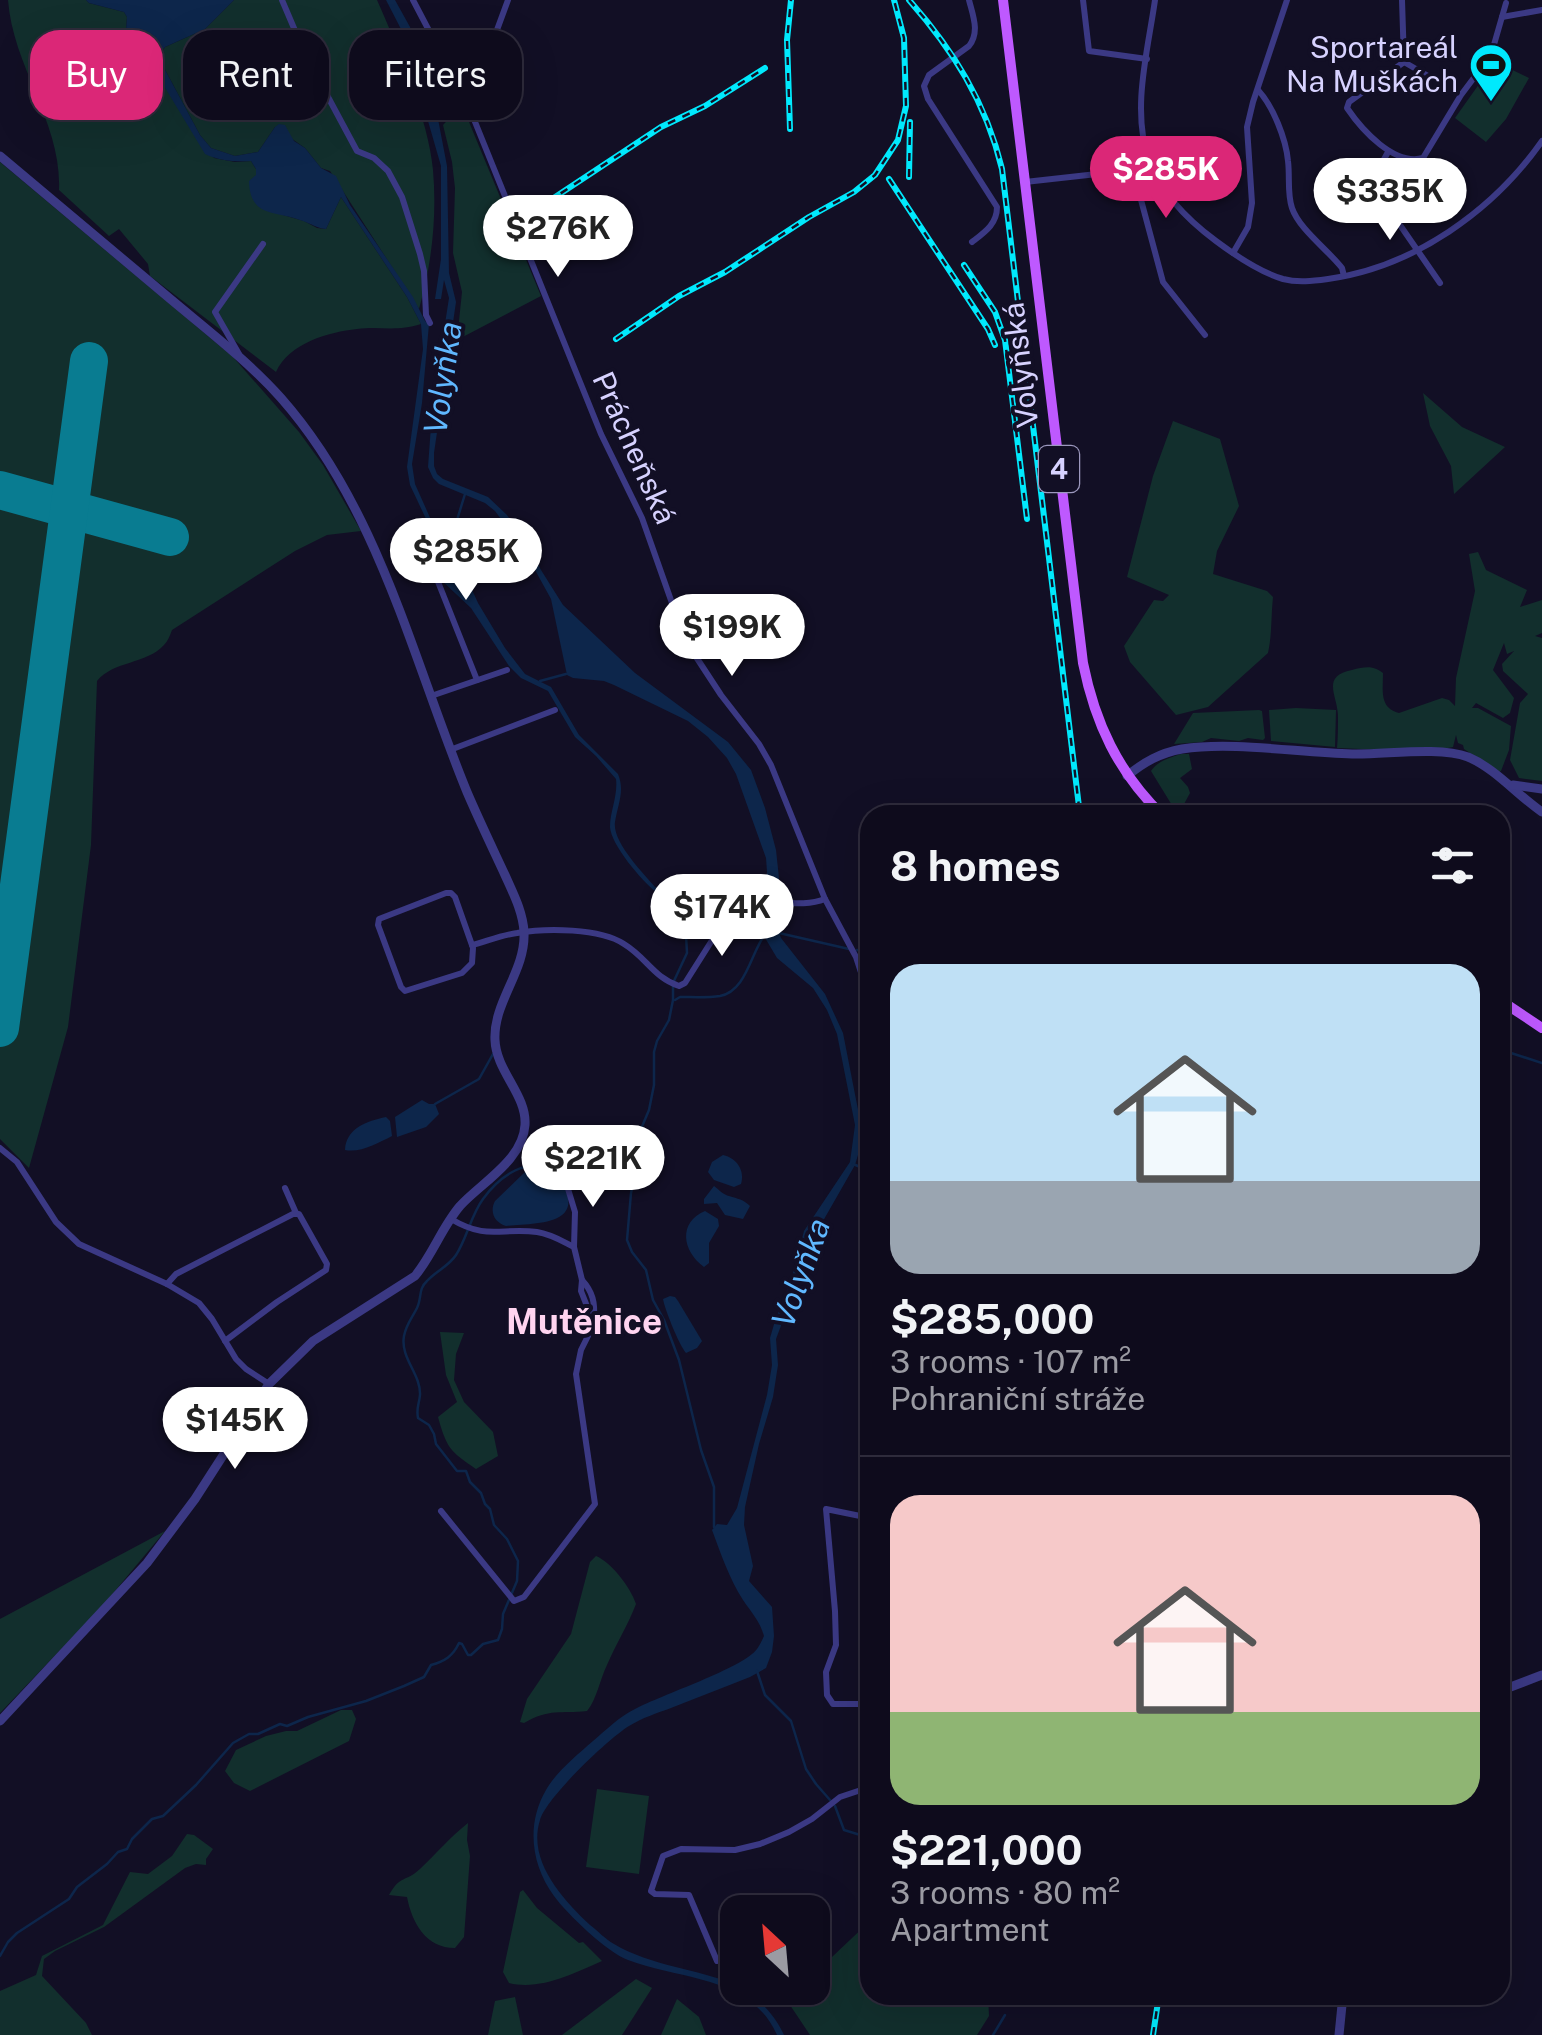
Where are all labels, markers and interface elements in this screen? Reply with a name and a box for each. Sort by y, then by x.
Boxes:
place label: Sportareál Na Muškách [1286,29,1458,99]
chip: Buy [30,30,163,120]
chip: Rent [183,30,329,120]
chip: Filters [349,30,522,120]
sports icon: Sportareál Na Muškách [1468,42,1514,103]
pin: $285K [1096,136,1236,221]
text: $285K [1112,150,1220,187]
pin: $335K [1320,158,1460,243]
text: $335K [1336,172,1444,209]
pin: $276K [488,195,628,280]
text: $276K [505,209,611,246]
street label: Volyňská [994,301,1046,430]
water label: Volyňka [416,319,469,437]
street label: Prácheňská [585,366,684,529]
road number: 4 [1039,446,1079,492]
pin: $285K [396,518,536,603]
text: $285K [412,532,520,569]
pin: $199K [662,594,802,679]
text: $199K [682,608,782,645]
icon: filters [1425,838,1480,893]
text: 8 homes [890,841,1061,890]
pin: $174K [652,874,792,959]
text: $174K [672,888,772,925]
icon: home [1095,1029,1275,1209]
pin: $221K [523,1125,663,1210]
text: $221K [543,1139,643,1176]
water label: Volyňka [764,1213,837,1332]
text: $285,000 [890,1294,1094,1343]
district label: Mutěnice [506,1301,662,1342]
text: 3 rooms · 107 m² [890,1343,1131,1380]
text: Pohraniční stráže [890,1380,1145,1417]
pin: $145K [165,1387,305,1472]
text: $145K [185,1401,285,1438]
icon: home [1095,1560,1275,1740]
text: $221,000 [890,1825,1082,1874]
text: 3 rooms · 80 m² [890,1874,1120,1911]
north arrow [720,1895,830,2005]
map controls [720,1895,830,2005]
text: Apartment [890,1911,1050,1948]

